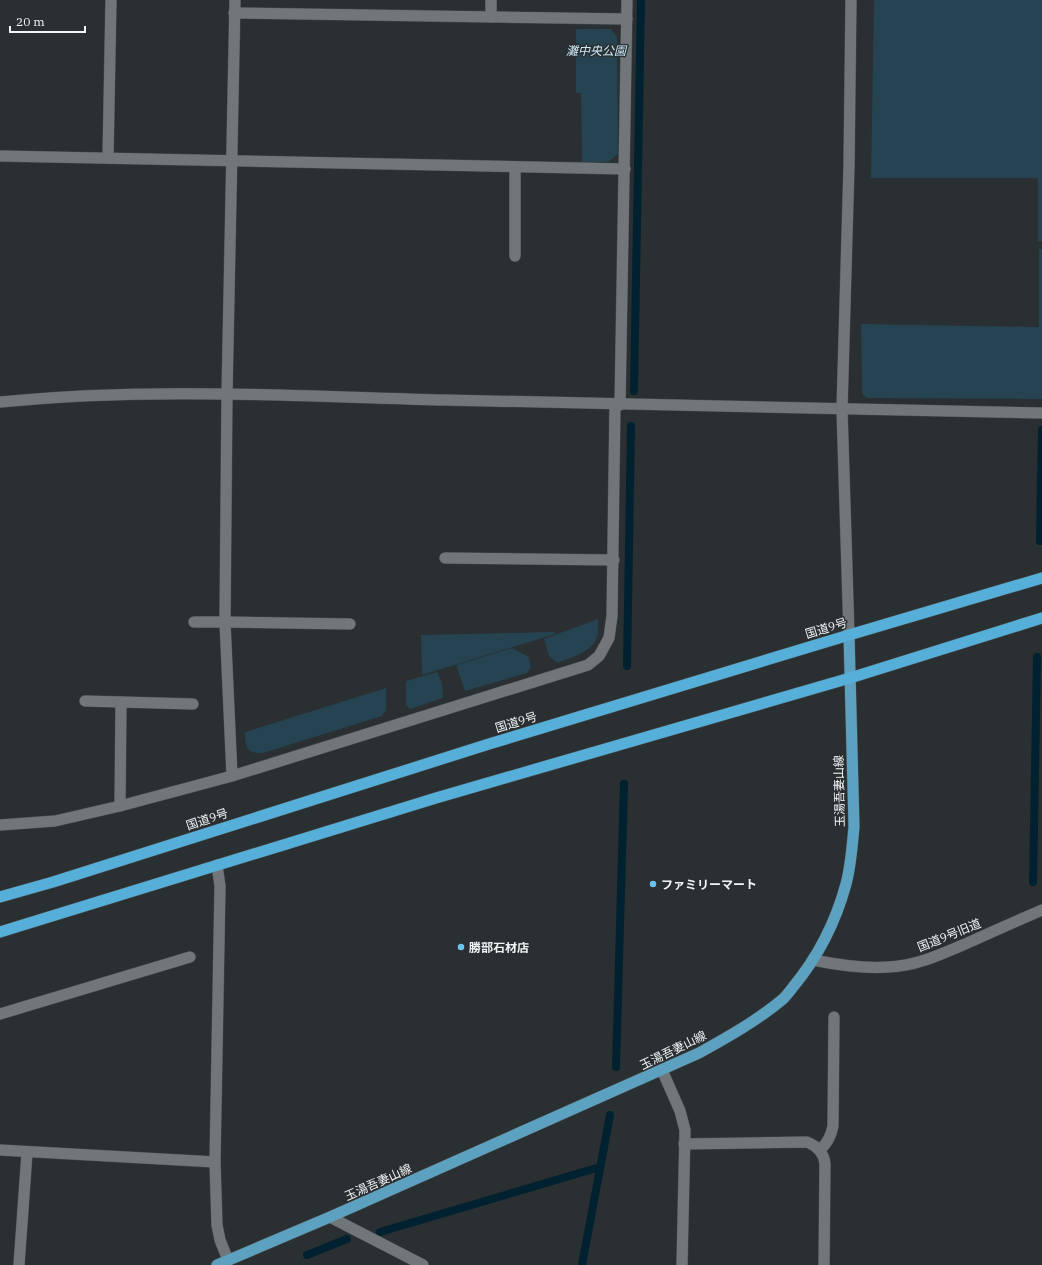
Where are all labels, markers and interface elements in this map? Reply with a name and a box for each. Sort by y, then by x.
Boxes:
scale bar [10,8,85,34]
text: 20 m [16,14,45,29]
park label: 灘中央公園 [566,43,628,58]
street label: 国道9号 [803,615,849,641]
street label: 国道9号 [493,709,539,735]
street label: 玉湯吾妻山線 [831,755,847,827]
street label: 国道9号 [184,805,230,833]
place label: ファミリーマート [661,877,757,892]
marker: ファミリーマート [648,879,658,889]
street label: 国道9号旧道 [915,915,983,955]
place label: 勝部石材店 [469,940,529,955]
marker: 勝部石材店 [456,942,466,952]
street label: 玉湯吾妻山線 [637,1027,709,1073]
street label: 玉湯吾妻山線 [342,1161,414,1203]

